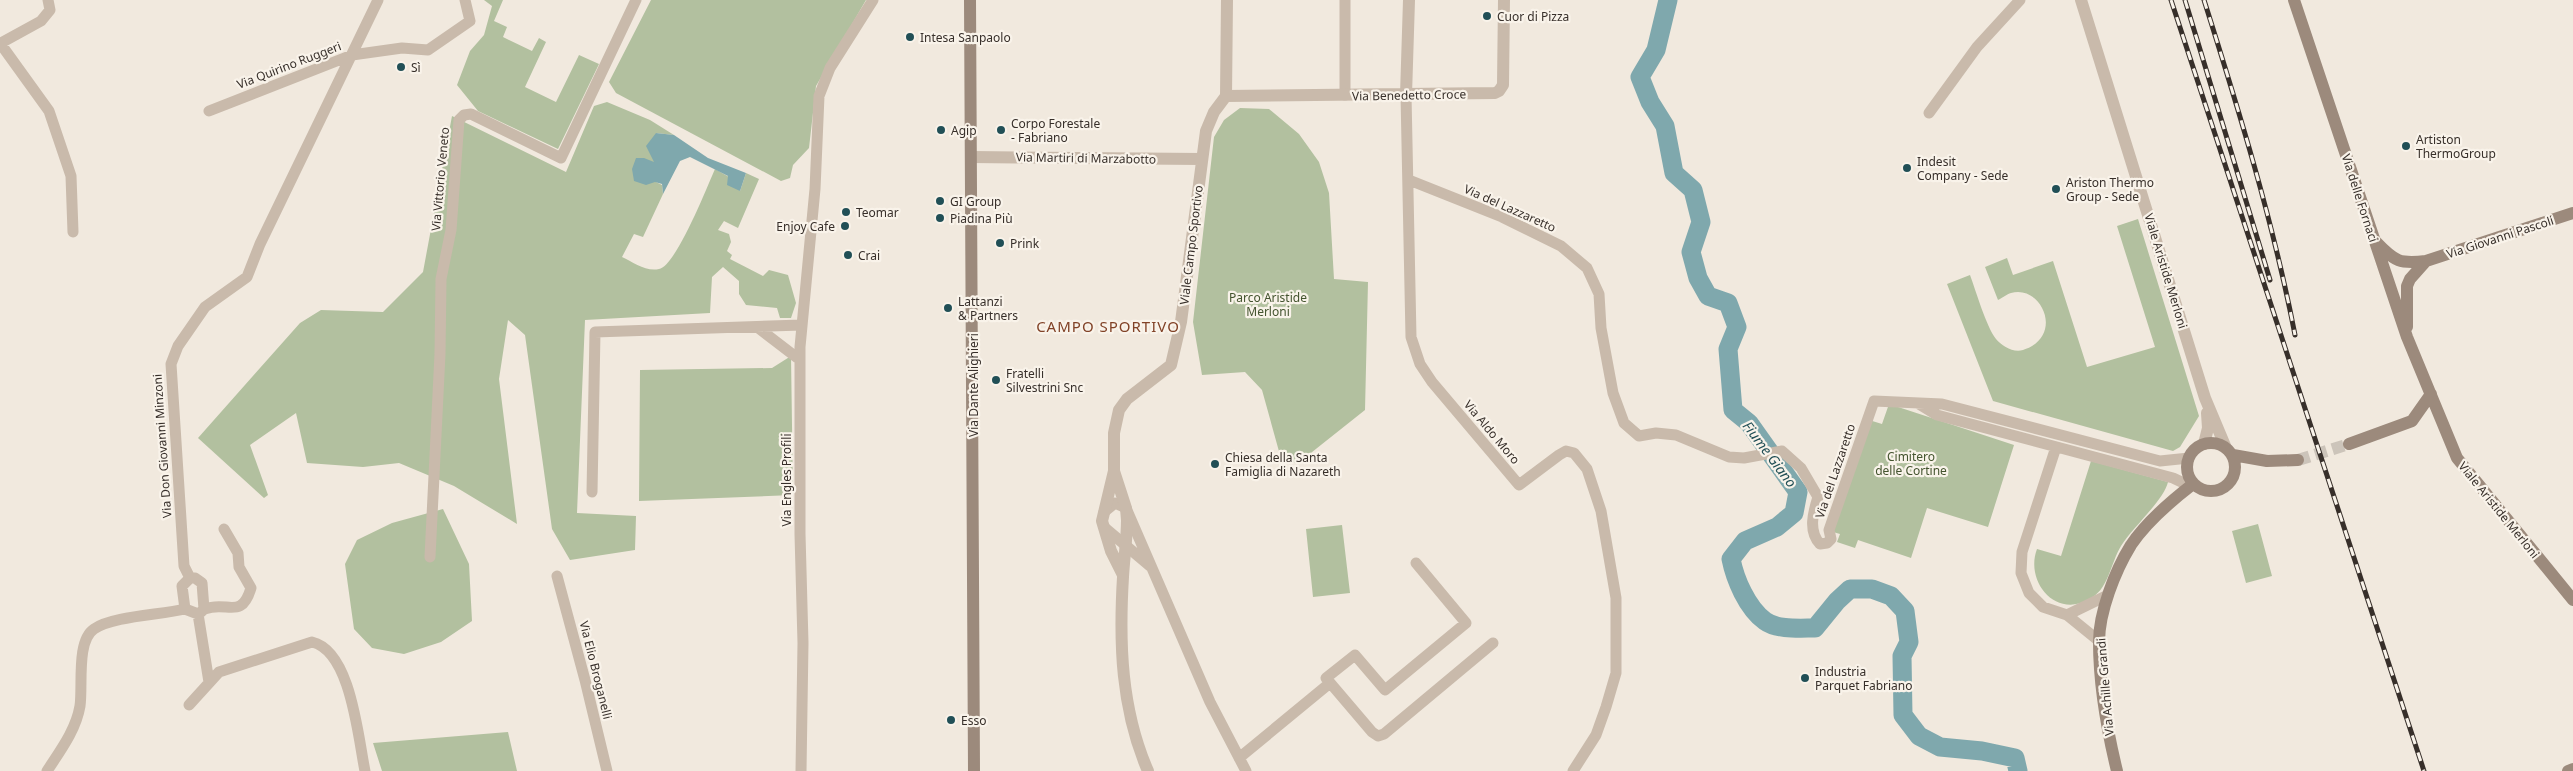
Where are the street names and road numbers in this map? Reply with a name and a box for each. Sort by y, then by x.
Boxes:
street label: Via Quirino Ruggeri [234,37,344,93]
street label: Via Benedetto Croce [1352,86,1466,104]
street label: Via Vittorio Veneto [427,126,453,232]
street label: Via Martiri di Marzabotto [1016,148,1156,168]
street label: Via delle Fornaci [2338,152,2382,244]
street label: Via del Lazzaretto [1461,180,1559,236]
street label: Viale Campo Sportivo [1175,184,1207,306]
street label: Viale Aristide Merloni [2140,211,2192,331]
street label: Via Giovanni Pascoli [2444,212,2556,262]
street label: Via Dante Alighieri [965,333,982,437]
street label: Via Don Giovanni Minzoni [148,373,176,519]
street label: Via Aldo Moro [1460,396,1524,468]
street label: Via del Lazzaretto [1811,421,1859,521]
street label: Via Engles Profili [778,433,795,527]
street label: Viale Aristide Merloni [2455,458,2543,562]
street label: Via Elio Broganelli [576,619,616,721]
street label: Via Achille Grandi [2092,637,2118,737]

